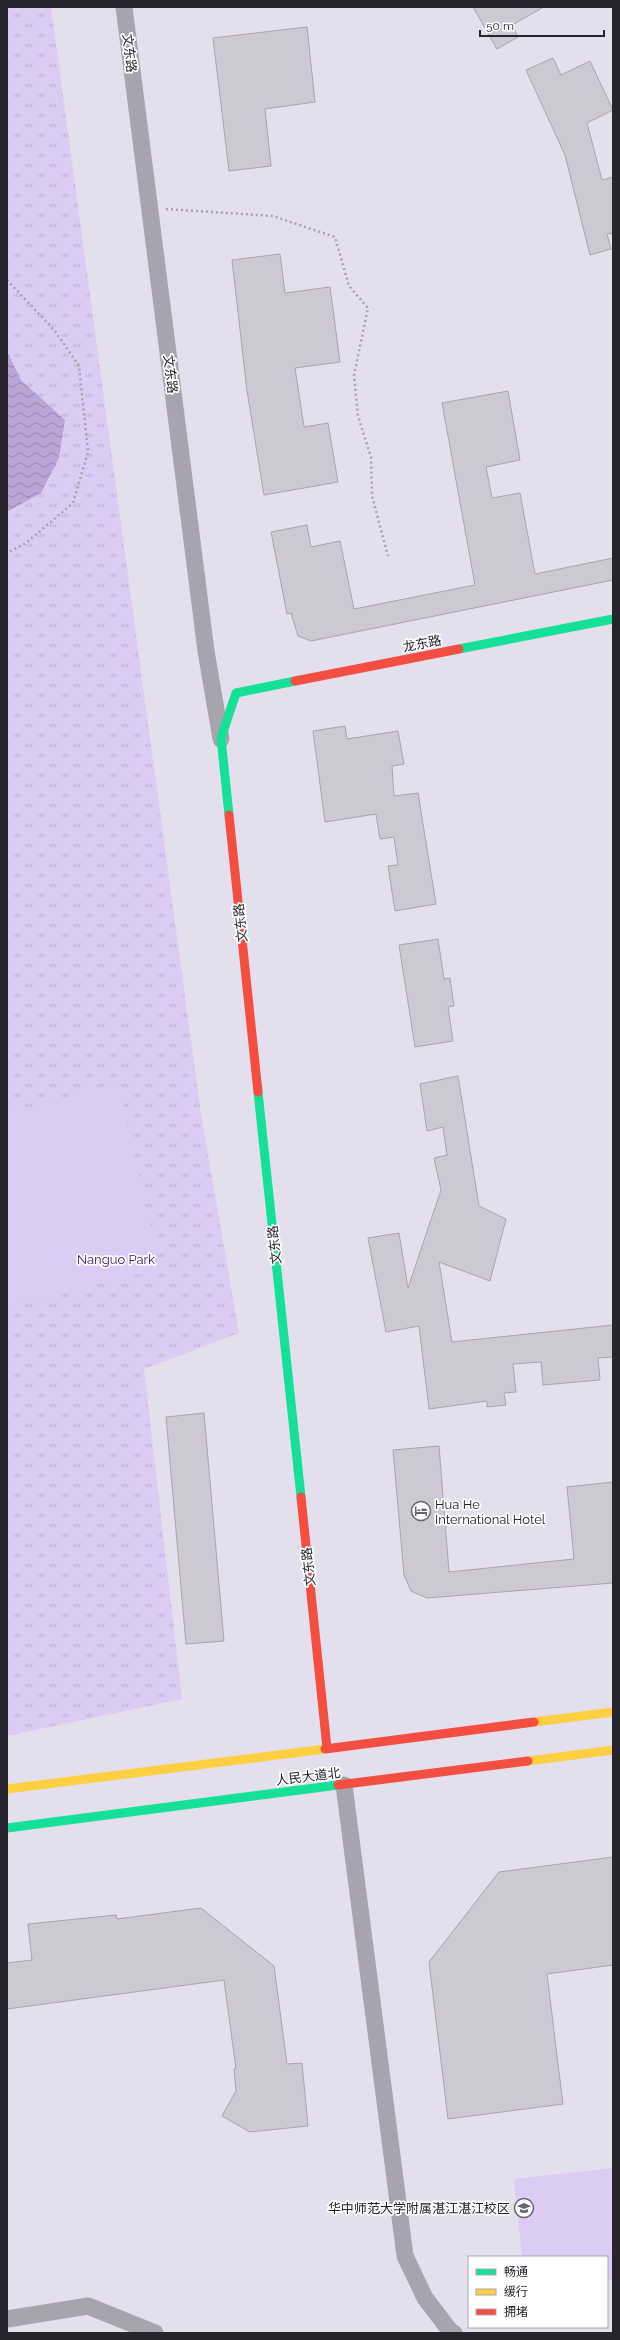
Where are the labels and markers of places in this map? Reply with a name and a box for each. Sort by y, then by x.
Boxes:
place label: Hua He International Hotel [435,1497,546,1527]
hotel icon: Hua He International Hotel [410,1500,432,1522]
school or university icon: 华中师范大学附属湛江湛江校区 [513,2197,535,2219]
place label: 华中师范大学附属湛江湛江校区 [328,2201,510,2216]

